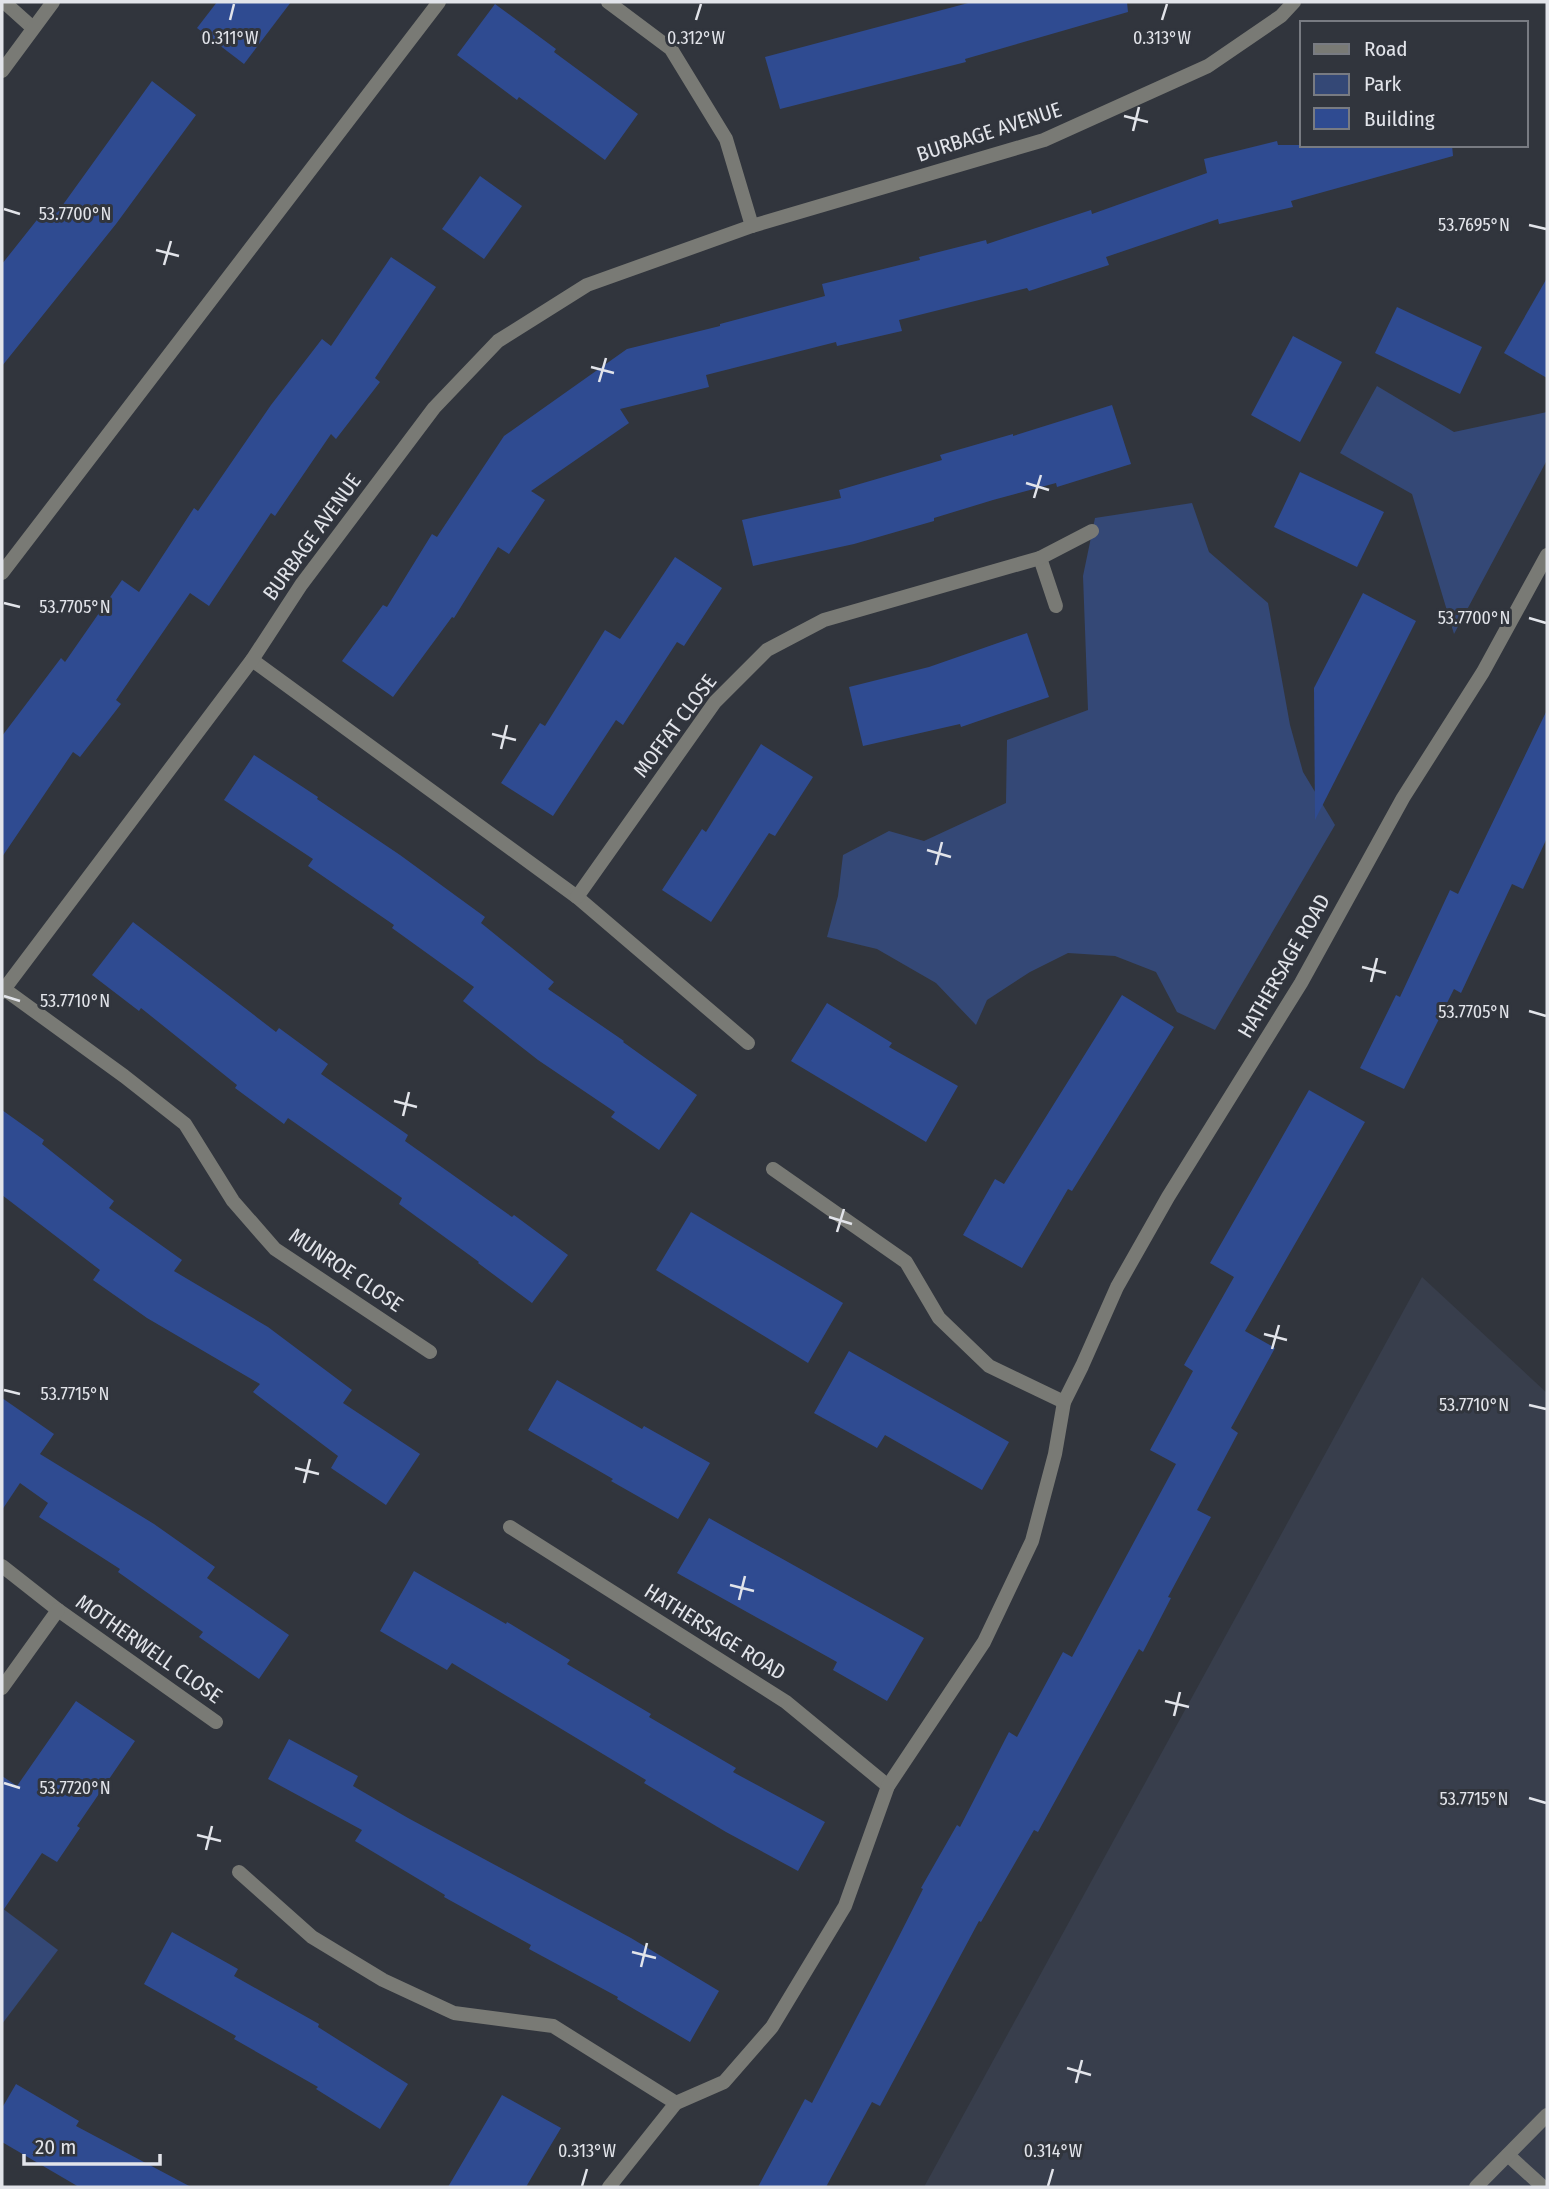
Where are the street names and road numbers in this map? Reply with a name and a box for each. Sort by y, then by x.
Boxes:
street label: BURBAGE AVENUE [913,96,1065,168]
street label: BURBAGE AVENUE [257,468,367,606]
street label: MOFFAT CLOSE [628,669,722,783]
street label: HATHERSAGE ROAD [1232,889,1336,1043]
street label: MUNROE CLOSE [284,1222,408,1318]
street label: HATHERSAGE ROAD [640,1578,790,1686]
street label: MOTHERWELL CLOSE [71,1589,227,1709]

